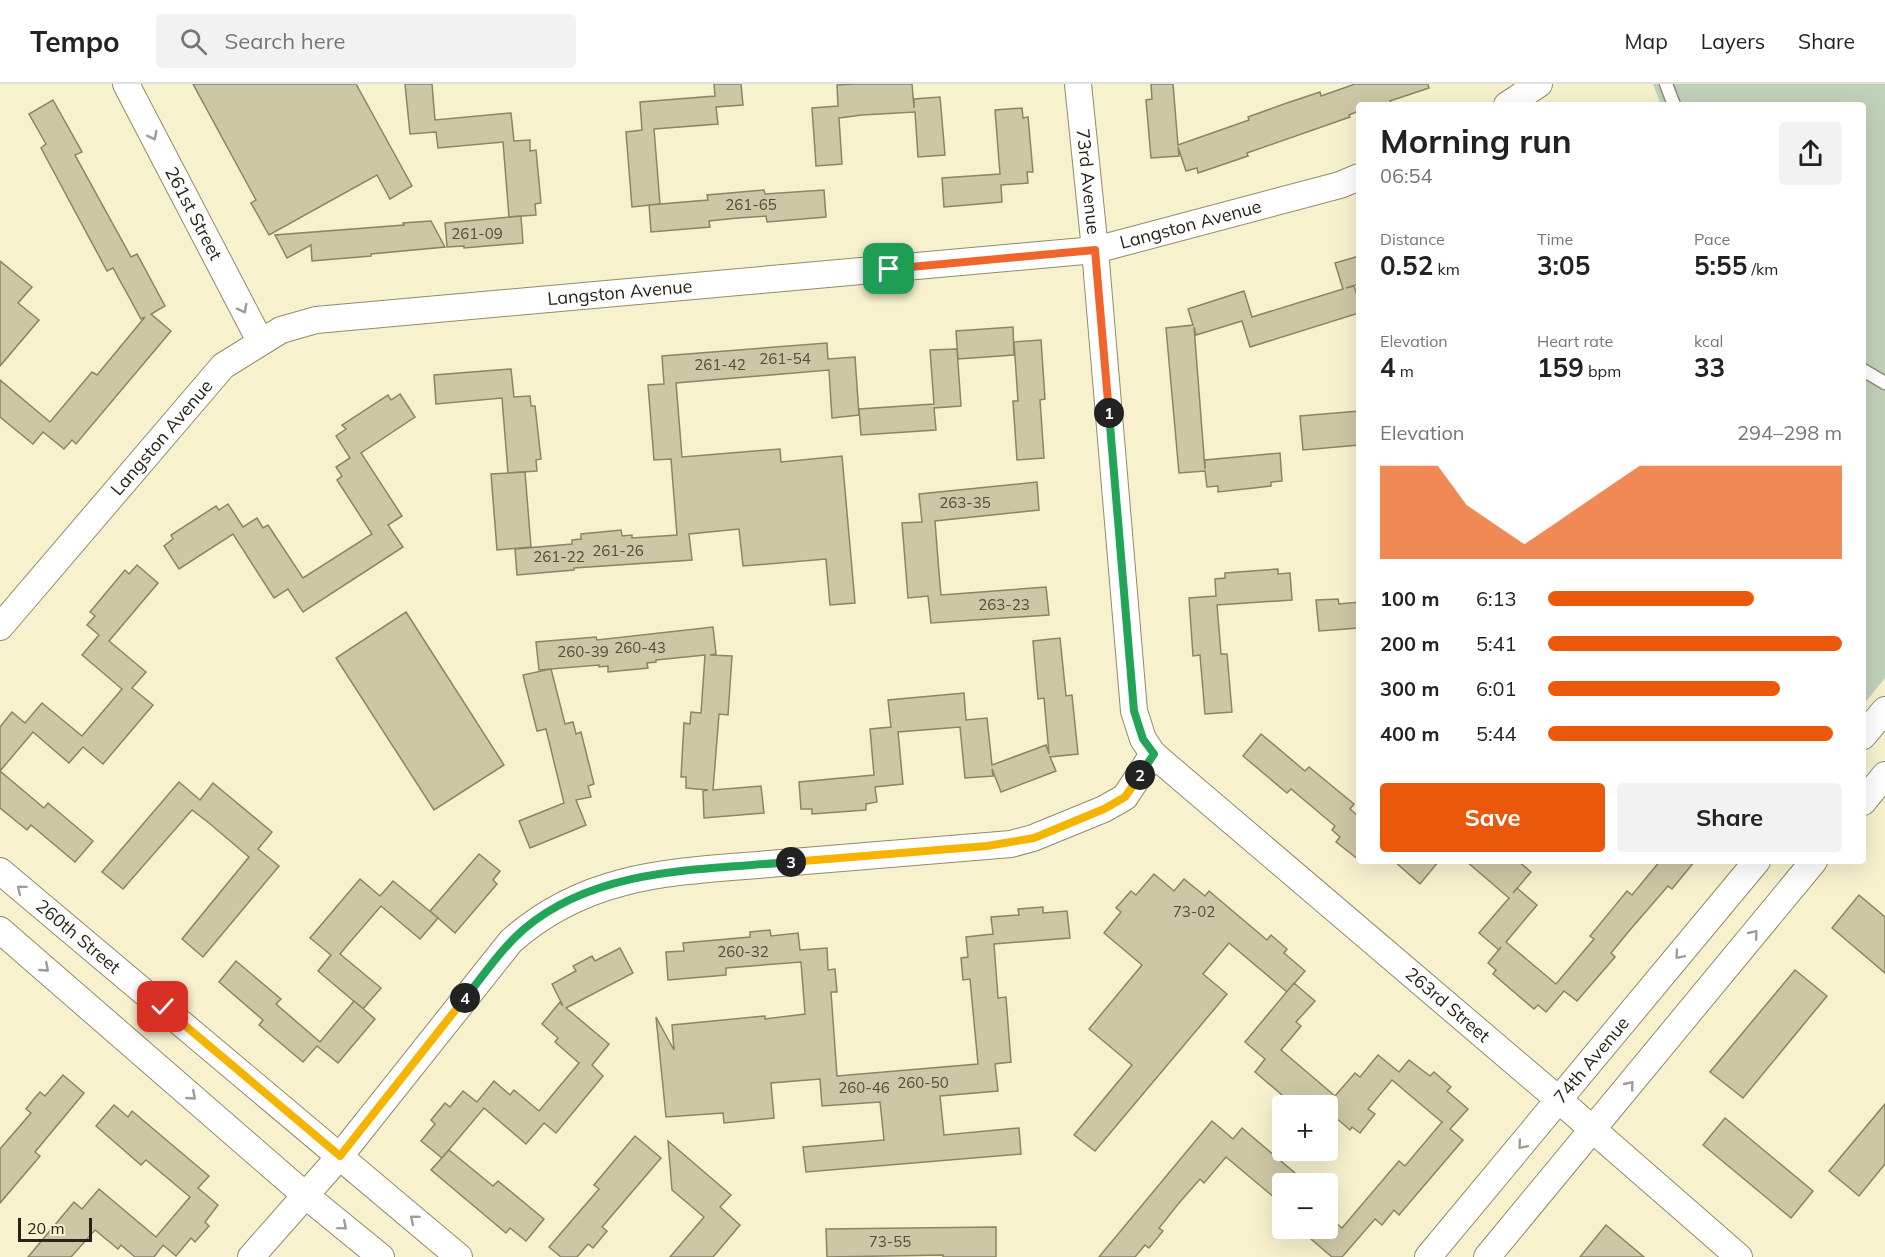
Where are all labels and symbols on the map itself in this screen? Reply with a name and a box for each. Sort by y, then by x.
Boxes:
street label: 73rd Avenue [1072,127,1105,235]
one-way arrow [146,130,157,140]
street label: 261st Street [160,163,228,264]
street label: Langston Avenue [1117,194,1264,254]
house number: 261-65 [725,195,777,214]
house number: 261-09 [451,224,503,243]
pin [863,243,914,294]
street label: Langston Avenue [546,274,693,310]
one-way arrow [236,303,247,313]
house number: 261-54 [759,349,811,368]
house number: 261-42 [694,355,746,374]
street label: Langston Avenue [105,375,217,500]
pin: 1 [1094,398,1124,428]
house number: 263-35 [939,493,991,512]
house number: 261-26 [592,541,644,560]
house number: 261-22 [533,547,585,566]
house number: 263-23 [978,595,1030,614]
house number: 260-43 [614,638,666,657]
house number: 260-39 [557,642,609,661]
pin: 2 [1125,760,1155,790]
pin: 3 [776,847,806,877]
one-way arrow [17,885,28,896]
street label: 260th Street [31,894,126,978]
house number: 73-02 [1173,902,1215,921]
one-way arrow [1747,930,1758,941]
house number: 260-32 [717,942,769,961]
one-way arrow [1676,948,1687,959]
one-way arrow [38,961,49,972]
street label: 263rd Street [1401,962,1495,1047]
pin [137,981,188,1032]
pin: 4 [450,983,480,1013]
street label: 74th Avenue [1549,1012,1634,1108]
house number: 260-50 [897,1073,949,1092]
house number: 260-46 [838,1078,890,1097]
one-way arrow [1623,1081,1634,1092]
one-way arrow [185,1089,196,1100]
one-way arrow [1518,1138,1529,1149]
scale bar [18,1215,92,1242]
one-way arrow [410,1215,421,1226]
one-way arrow [336,1219,347,1230]
house number: 73-55 [869,1232,911,1251]

